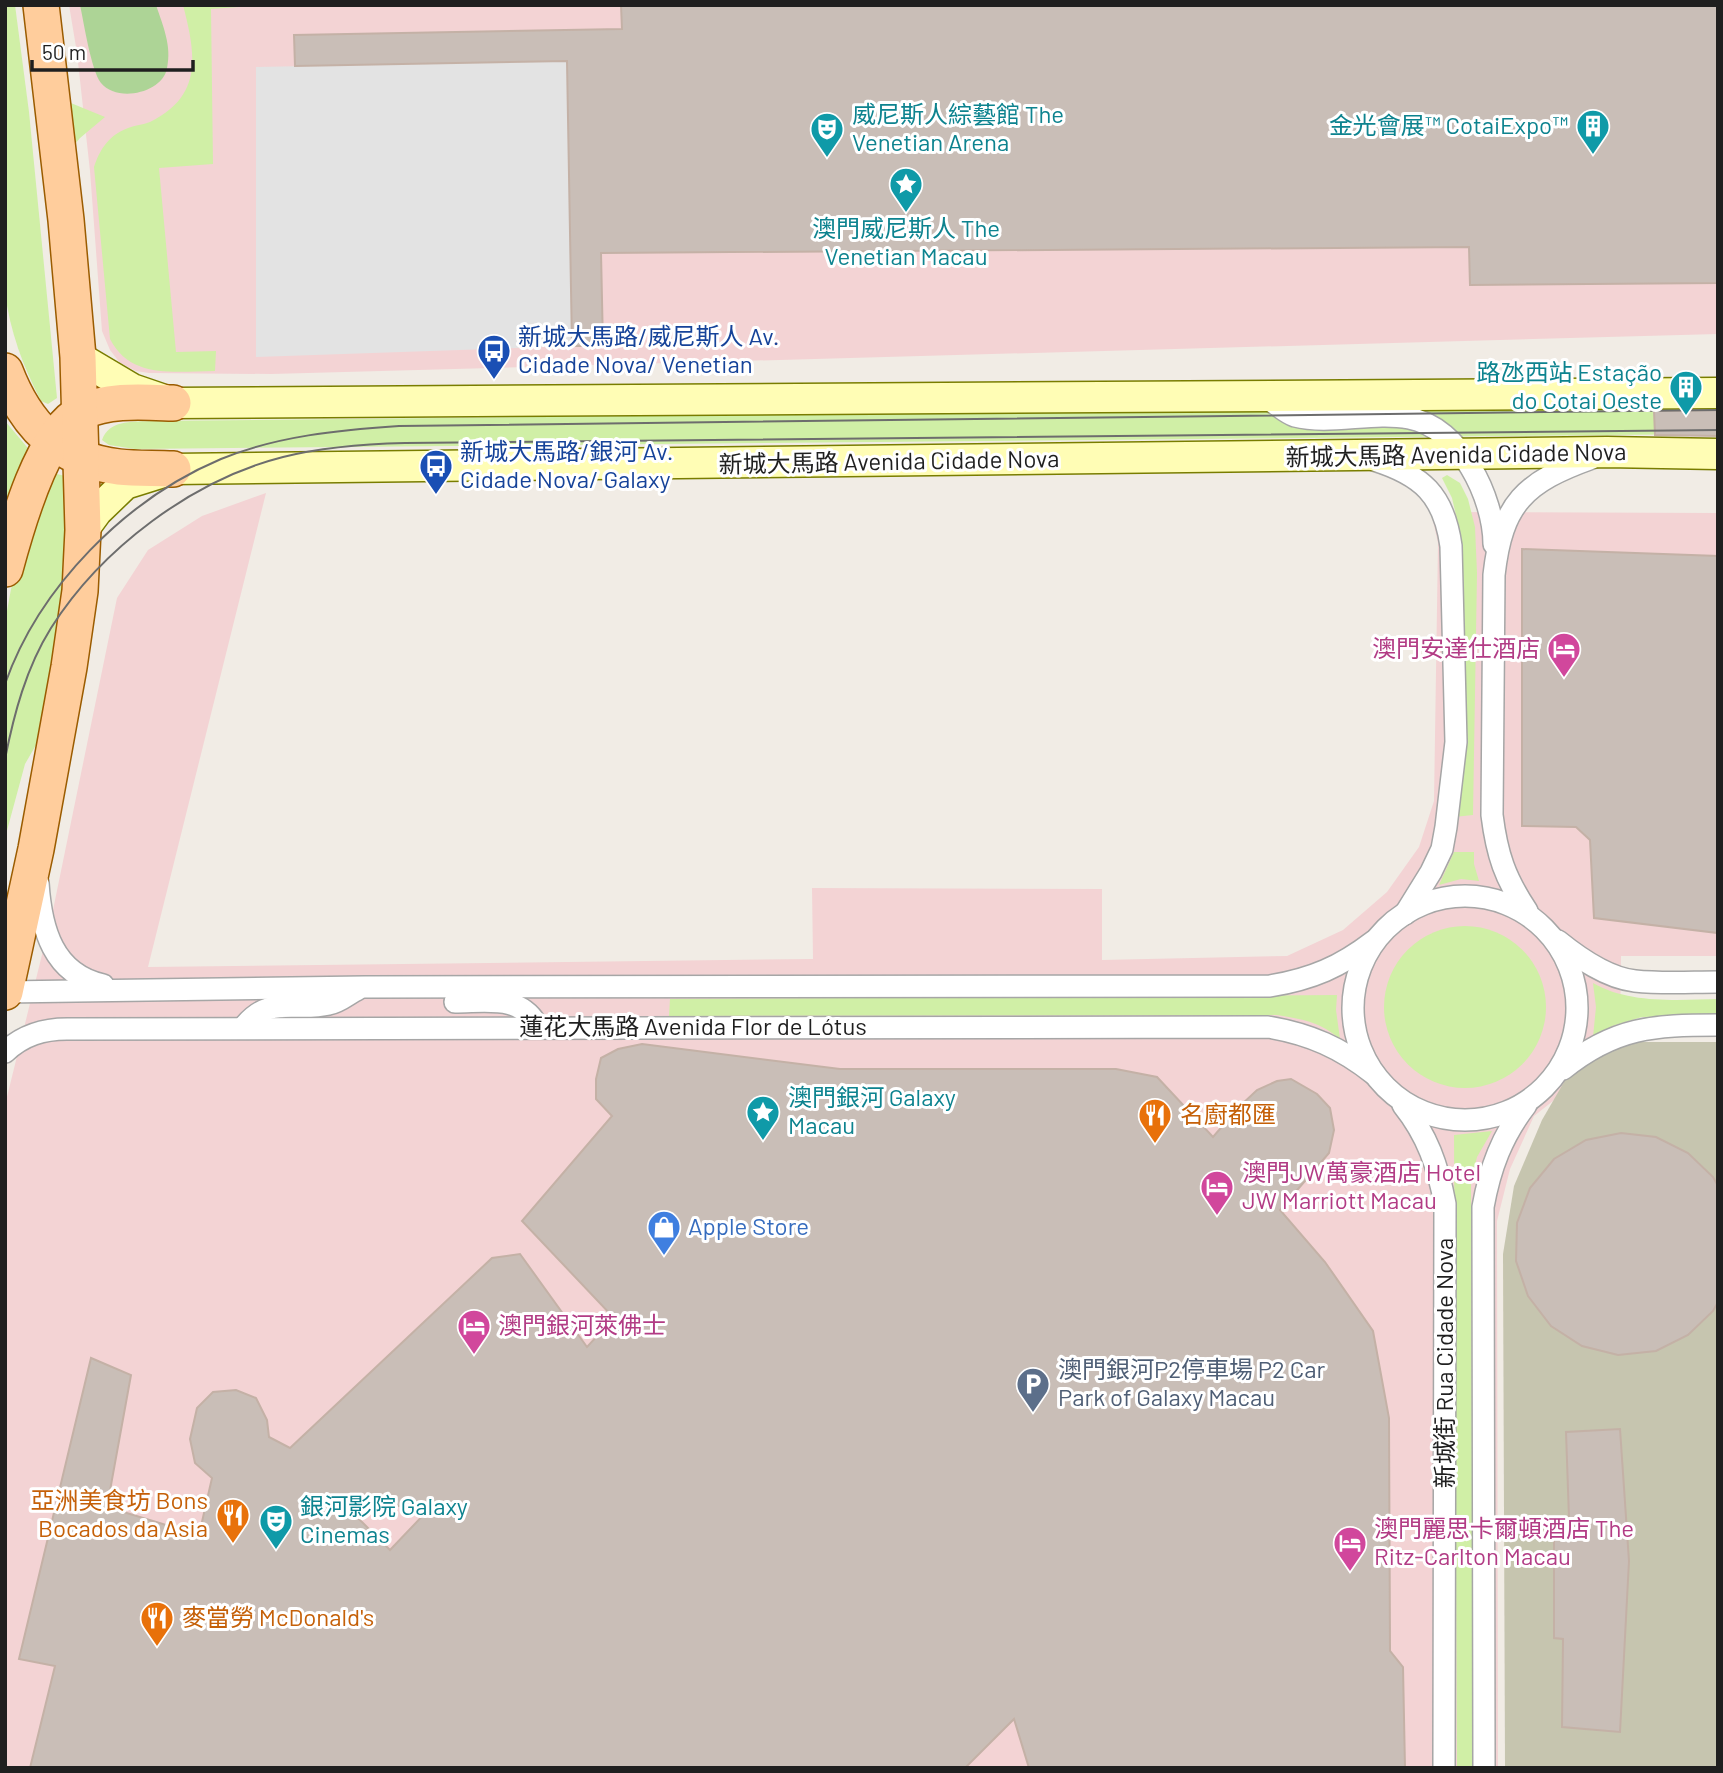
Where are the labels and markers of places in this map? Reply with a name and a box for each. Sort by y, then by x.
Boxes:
place label: 威尼斯人綜藝館 The Venetian Arena [852,99,1064,156]
building icon: 金光會展™ CotaiExpo™ [1574,107,1612,156]
theatre icon: 威尼斯人綜藝館 The Venetian Arena [808,110,846,159]
place label: 金光會展™ CotaiExpo™ [1329,110,1568,139]
place icon: 澳門威尼斯人 The Venetian Macau [887,165,925,214]
place label: 澳門威尼斯人 The Venetian Macau [812,213,1000,270]
place label: 新城大馬路/威尼斯人 Av. Cidade Nova/ Venetian [518,321,779,378]
bus stop icon: 新城大馬路/威尼斯人 Av. Cidade Nova/ Venetian [475,332,513,381]
place label: 路氹西站 Estação do Cotai Oeste [1477,357,1662,414]
building icon: 路氹西站 Estação do Cotai Oeste [1667,368,1705,417]
place label: 新城大馬路/銀河 Av. Cidade Nova/ Galaxy [460,436,673,493]
bus stop icon: 新城大馬路/銀河 Av. Cidade Nova/ Galaxy [417,447,455,496]
hotel icon: 澳門安達仕酒店 [1545,630,1583,679]
place label: 澳門安達仕酒店 [1372,633,1540,662]
place label: 澳門銀河 Galaxy Macau [788,1082,956,1139]
place icon: 澳門銀河 Galaxy Macau [744,1093,782,1142]
restaurant icon: 名廚都匯 [1136,1096,1174,1145]
place label: 名廚都匯 [1180,1099,1276,1128]
place label: 澳門JW萬豪酒店 Hotel JW Marriott Macau [1242,1157,1481,1214]
hotel icon: 澳門JW萬豪酒店 Hotel JW Marriott Macau [1198,1168,1236,1217]
shop icon: Apple Store [645,1208,683,1257]
place label: Apple Store [688,1211,809,1240]
hotel icon: 澳門銀河萊佛士 [455,1307,493,1356]
place label: 澳門銀河萊佛士 [498,1310,666,1339]
place label: 澳門銀河P2停車場 P2 Car Park of Galaxy Macau [1058,1354,1325,1411]
parking icon: 澳門銀河P2停車場 P2 Car Park of Galaxy Macau [1014,1365,1052,1414]
place label: 亞洲美食坊 Bons Bocados da Asia [31,1485,208,1542]
place label: 銀河影院 Galaxy Cinemas [300,1491,468,1548]
restaurant icon: 亞洲美食坊 Bons Bocados da Asia [214,1496,252,1545]
theatre icon: 銀河影院 Galaxy Cinemas [257,1502,295,1551]
place label: 澳門麗思卡爾頓酒店 The Ritz-Carlton Macau [1374,1513,1634,1570]
hotel icon: 澳門麗思卡爾頓酒店 The Ritz-Carlton Macau [1331,1524,1369,1573]
restaurant icon: 麥當勞 McDonald's [138,1599,176,1648]
place label: 麥當勞 McDonald's [182,1602,374,1631]

